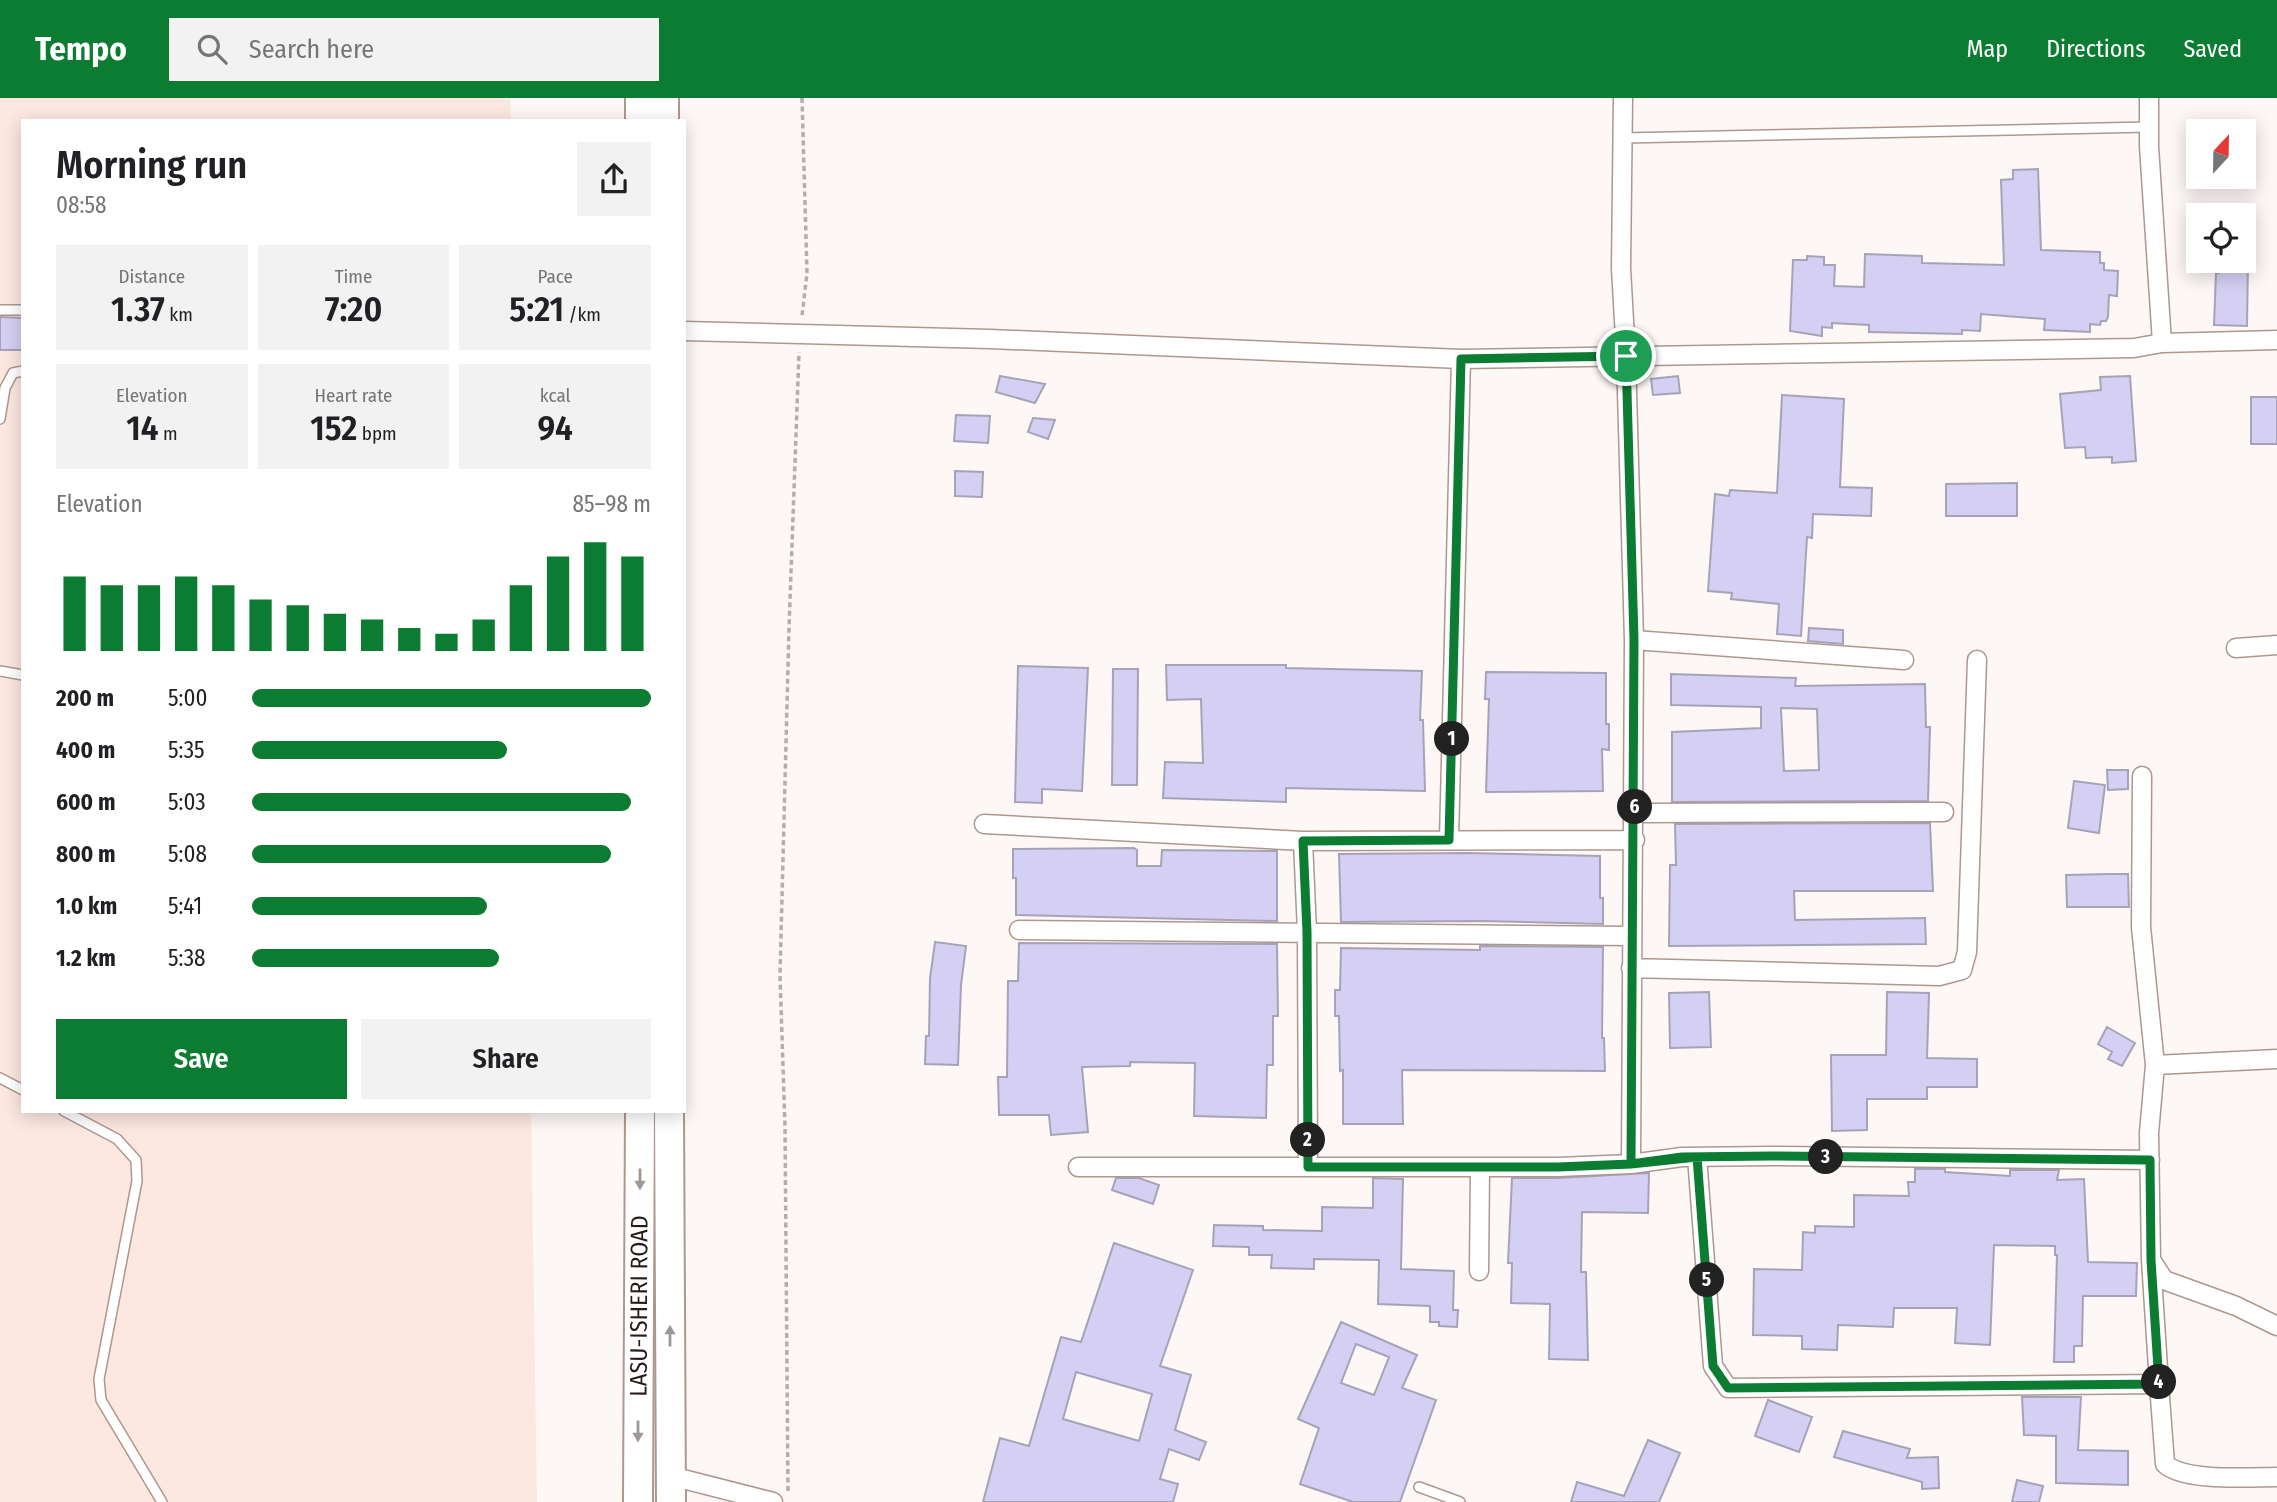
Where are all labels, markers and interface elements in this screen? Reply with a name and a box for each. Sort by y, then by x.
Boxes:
search box [169,18,659,81]
text: Tempo [35,29,127,69]
icon: search [193,30,231,68]
text: Search here [249,34,374,65]
text: Map [1967,35,2008,63]
text: Directions [2046,35,2145,63]
text: Saved [2183,35,2242,63]
north arrow [2186,119,2256,189]
map controls [2186,119,2256,273]
text: Morning run [56,142,247,188]
button: share [577,142,651,216]
text: 08:58 [56,191,107,219]
button: locate [2186,203,2256,273]
text: Distance [119,265,185,288]
text: Time [335,265,372,288]
text: Pace [537,265,573,288]
text: 1.37 [111,288,165,330]
text: 7:20 [325,288,382,330]
text: 5:21 [509,288,564,330]
text: km [165,303,193,326]
text: /km [564,303,601,326]
pin [1596,326,1656,386]
icon: arrive [1607,337,1645,375]
text: Elevation [116,384,188,407]
text: Heart rate [314,384,393,407]
text: kcal [540,384,571,407]
text: 14 [126,407,158,449]
text: 152 [310,407,357,449]
text: 94 [538,407,573,449]
text: m [158,422,178,445]
text: bpm [357,422,397,445]
text: Elevation [56,490,143,518]
text: 85–98 m [573,490,651,518]
text: 200 m [56,684,114,712]
text: 5:00 [168,684,207,712]
pin: 1 [1434,722,1470,756]
text: 1 [1447,727,1456,750]
text: 400 m [56,736,115,764]
text: 5:35 [168,736,205,764]
text: 600 m [56,788,115,816]
text: 5:03 [168,788,206,816]
pin: 6 [1618,790,1652,824]
text: 6 [1630,795,1639,818]
text: 800 m [56,840,116,868]
text: 5:08 [168,840,207,868]
text: 1.0 km [56,892,117,920]
text: 5:41 [168,892,202,920]
text: 1.2 km [56,944,116,972]
text: 5:38 [168,944,206,972]
button: Save [56,1019,347,1099]
button: Share [361,1019,651,1099]
pin: 2 [1290,1122,1326,1158]
text: 2 [1303,1128,1312,1151]
pin: 3 [1808,1140,1843,1174]
text: 3 [1821,1145,1830,1168]
one-way arrow [634,1169,645,1191]
street label: LASU-ISHERI ROAD [625,1215,653,1397]
pin: 5 [1690,1262,1724,1298]
text: 5 [1702,1268,1711,1291]
one-way arrow [664,1325,676,1347]
pin: 4 [2142,1364,2176,1400]
text: 4 [2154,1370,2163,1393]
one-way arrow [632,1421,644,1443]

